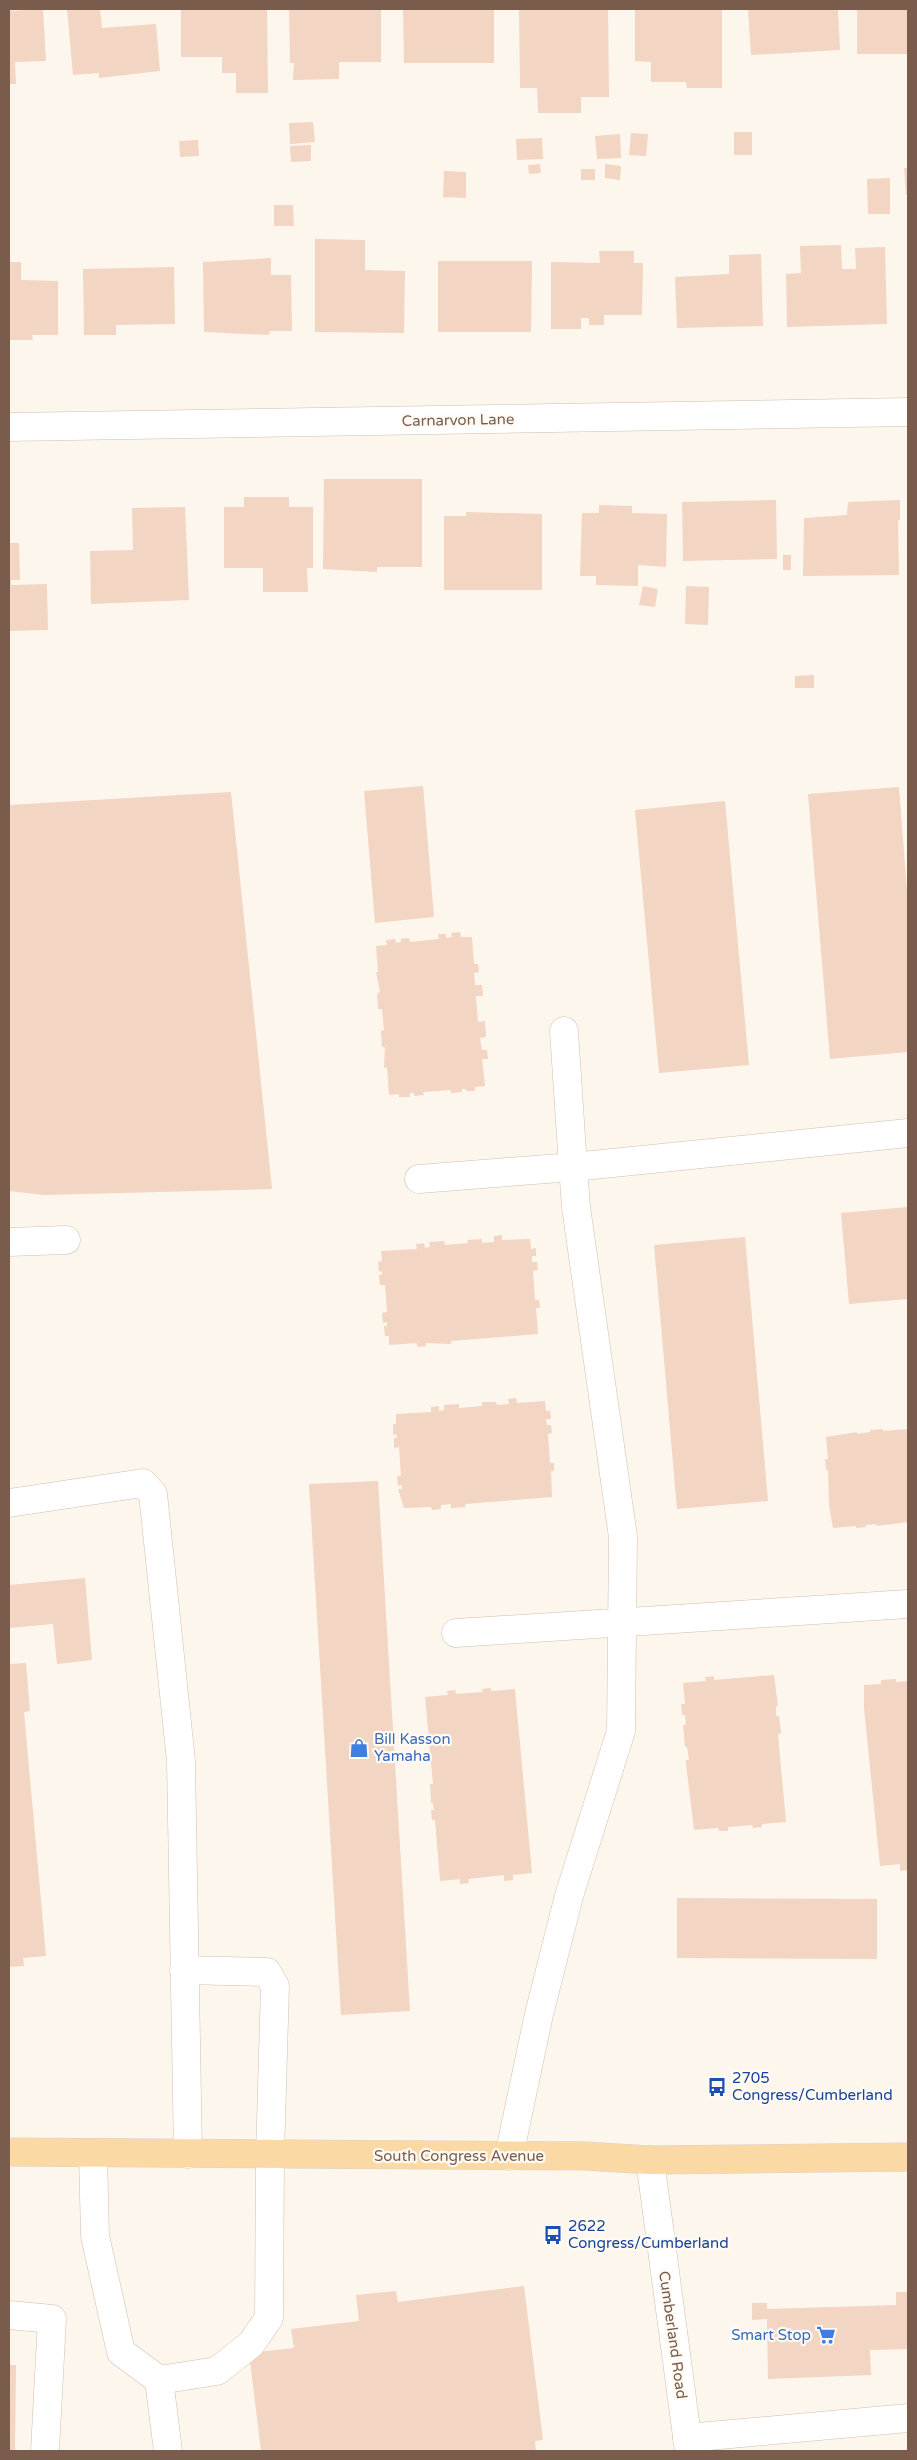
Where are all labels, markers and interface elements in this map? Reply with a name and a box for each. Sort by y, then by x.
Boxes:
street label: Carnarvon Lane [402,410,514,430]
place label: Bill Kasson Yamaha [374,1730,451,1765]
shop icon: Bill Kasson Yamaha [348,1737,370,1759]
place label: 2705 Congress/Cumberland [732,2069,893,2104]
bus stop icon: 2705 Congress/Cumberland [706,2076,728,2098]
street label: South Congress Avenue [374,2147,544,2165]
place label: 2622 Congress/Cumberland [568,2217,729,2252]
bus stop icon: 2622 Congress/Cumberland [542,2224,564,2246]
street label: Cumberland Road [655,2270,691,2400]
supermarket icon: Smart Stop [815,2324,837,2346]
place label: Smart Stop [731,2326,811,2344]

